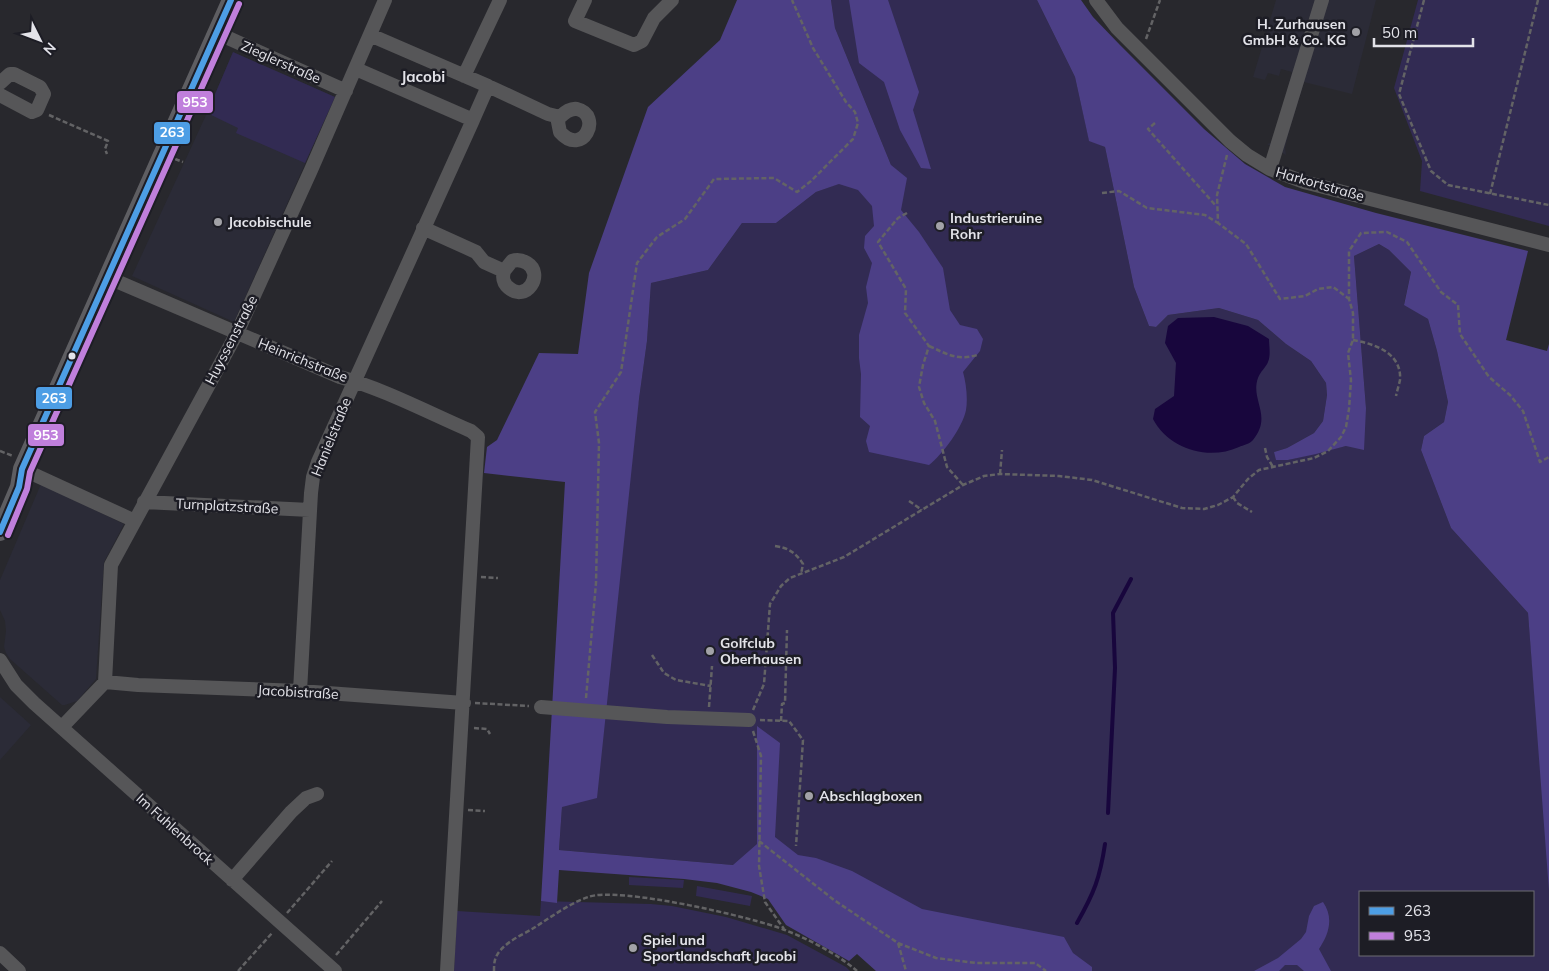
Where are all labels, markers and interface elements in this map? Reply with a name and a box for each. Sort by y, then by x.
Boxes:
north arrow [15,15,65,65]
place label: H. Zurhausen GmbH & Co. KG [1242,15,1346,49]
scale bar [1374,15,1473,47]
text: 50 m [1382,23,1417,42]
marker: H. Zurhausen GmbH & Co. KG [1350,26,1362,38]
street label: Zieglerstraße [238,36,324,88]
text: N [39,39,60,59]
district label: Jacobi [401,67,445,86]
line badge: 953 [176,90,214,114]
text: 953 [182,93,208,111]
line badge: 263 [153,121,191,145]
text: 263 [159,123,185,141]
street label: Harkortstraße [1274,163,1366,205]
place label: Industrieruine Rohr [950,209,1042,243]
place label: Jacobischule [228,213,312,231]
marker: Jacobischule [212,216,224,228]
marker: Industrieruine Rohr [934,220,946,232]
street label: Huyssenstraße [201,292,261,388]
street label: Heinrichstraße [256,334,350,386]
unlabelled marker [67,351,77,361]
line badge: 263 [35,386,73,410]
text: 263 [41,389,67,407]
street label: Hanielstraße [307,395,355,479]
line badge: 953 [27,423,65,447]
text: 953 [33,426,59,444]
street label: Turnplatzstraße [175,494,279,518]
place label: Golfclub Oberhausen [720,634,801,668]
marker: Golfclub Oberhausen [704,645,716,657]
street label: Jacobistraße [257,681,339,703]
place label: Abschlagboxen [819,787,922,805]
street label: Im Fuhlenbrock [132,789,218,869]
marker: Abschlagboxen [803,790,815,802]
legend [1359,891,1534,956]
text: 263 [1404,901,1431,920]
text: 953 [1404,926,1431,945]
place label: Spiel und Sportlandschaft Jacobi [643,931,796,965]
marker: Spiel und Sportlandschaft Jacobi [627,942,639,954]

